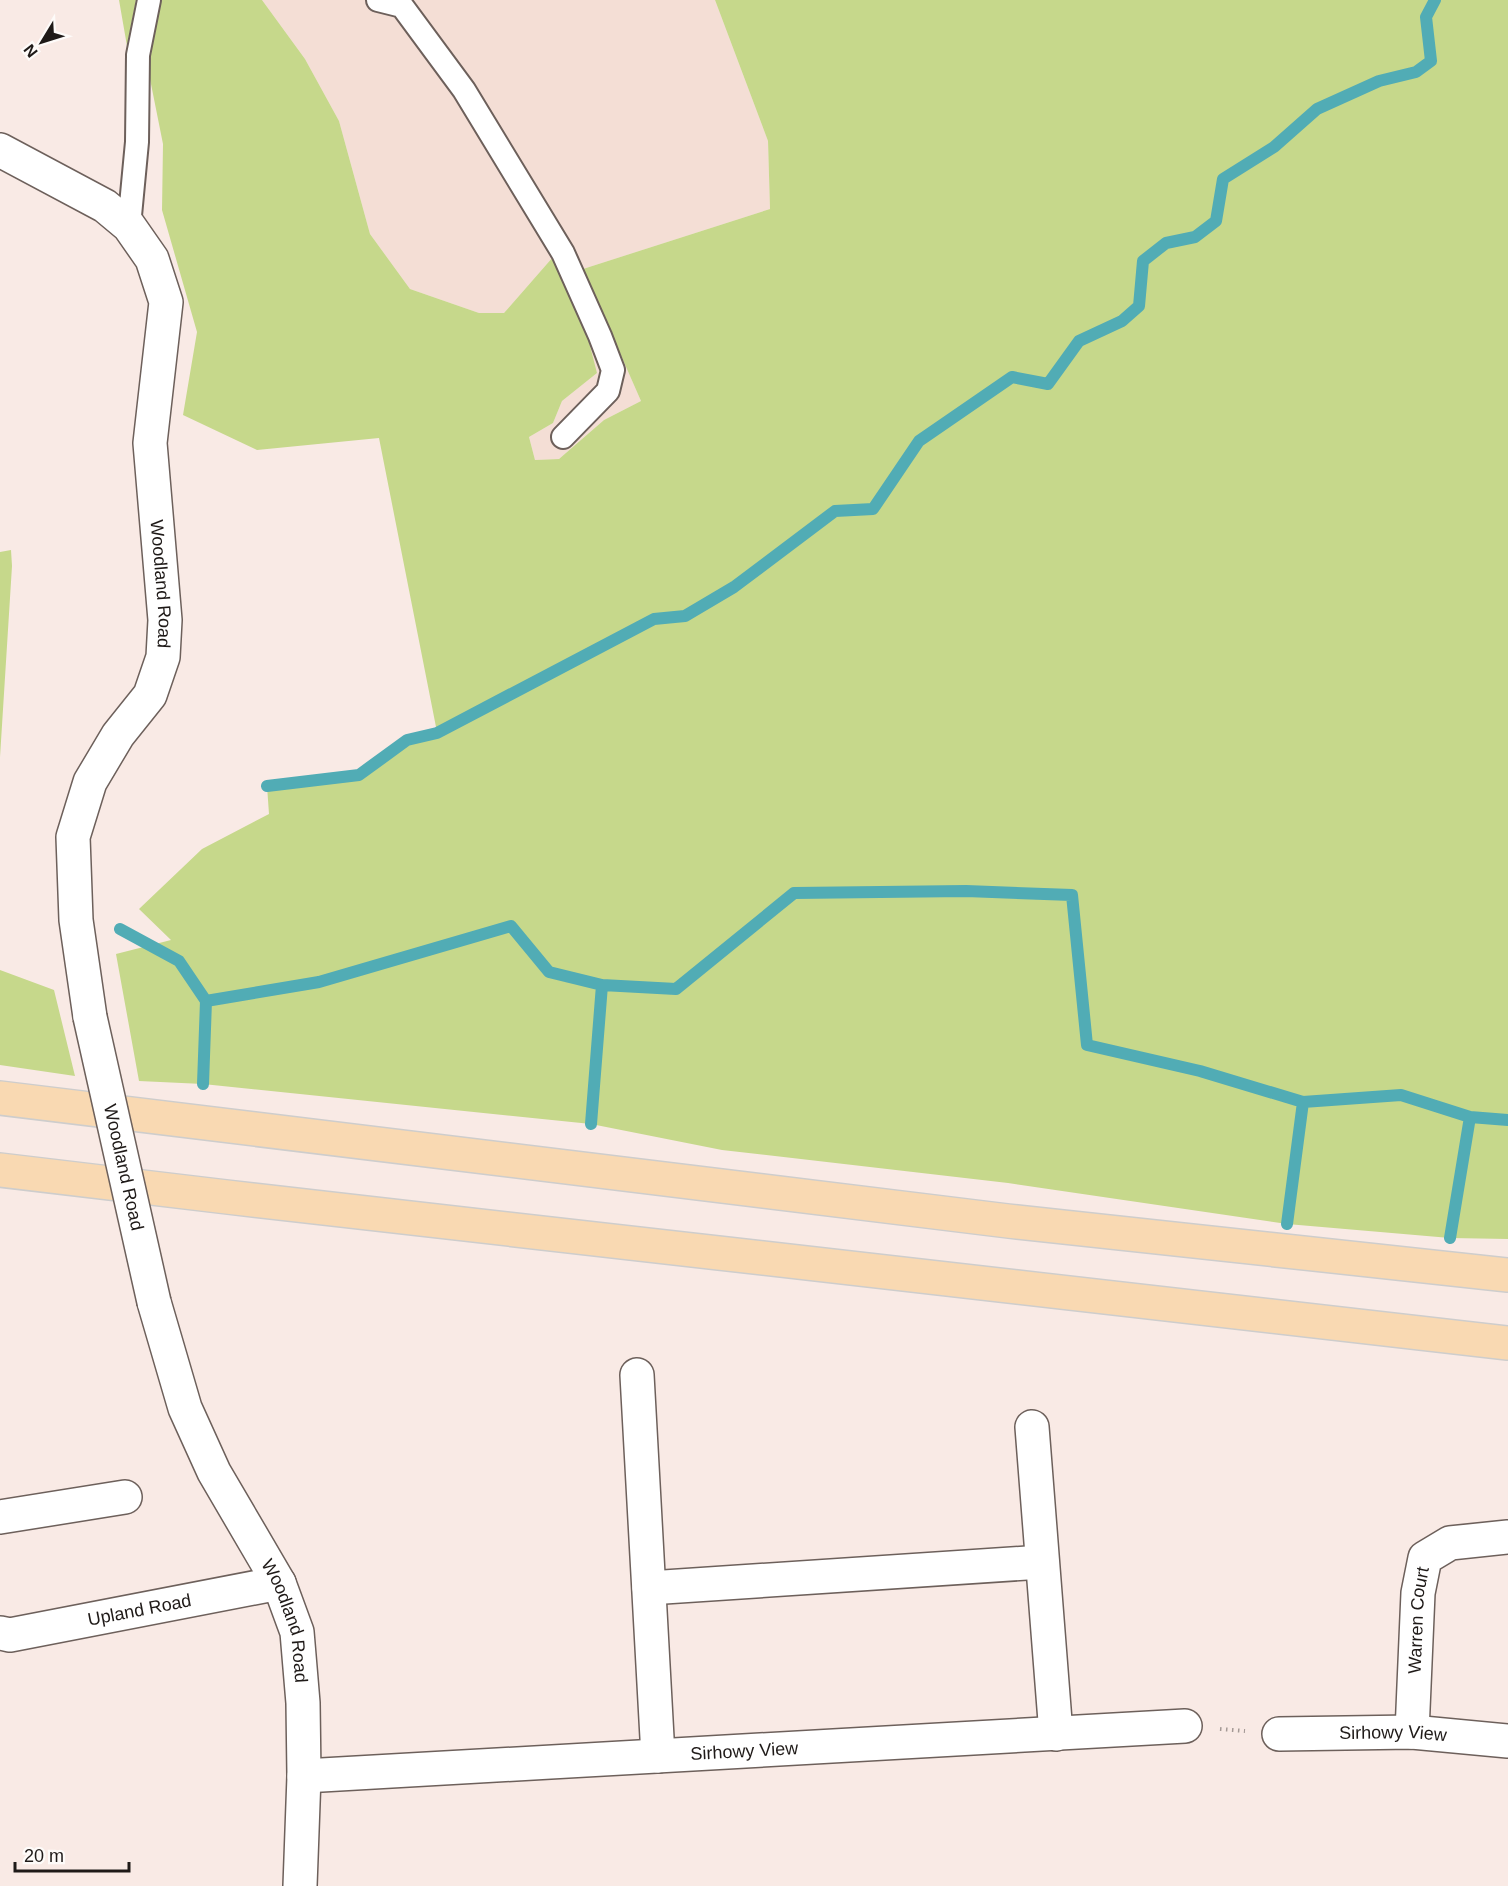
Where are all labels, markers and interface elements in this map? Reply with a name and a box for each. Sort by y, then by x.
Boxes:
north arrow [12,12,72,72]
text: N [20,41,41,61]
street label: Woodland Road [147,519,175,649]
street label: Woodland Road [100,1102,148,1232]
street label: Woodland Road [257,1556,311,1684]
street label: Warren Court [1405,1565,1433,1674]
street label: Upland Road [86,1590,193,1630]
street label: Sirhowy View [1339,1722,1449,1745]
street label: Sirhowy View [690,1738,800,1764]
scale bar [15,1835,129,1873]
text: 20 m [24,1846,64,1866]

